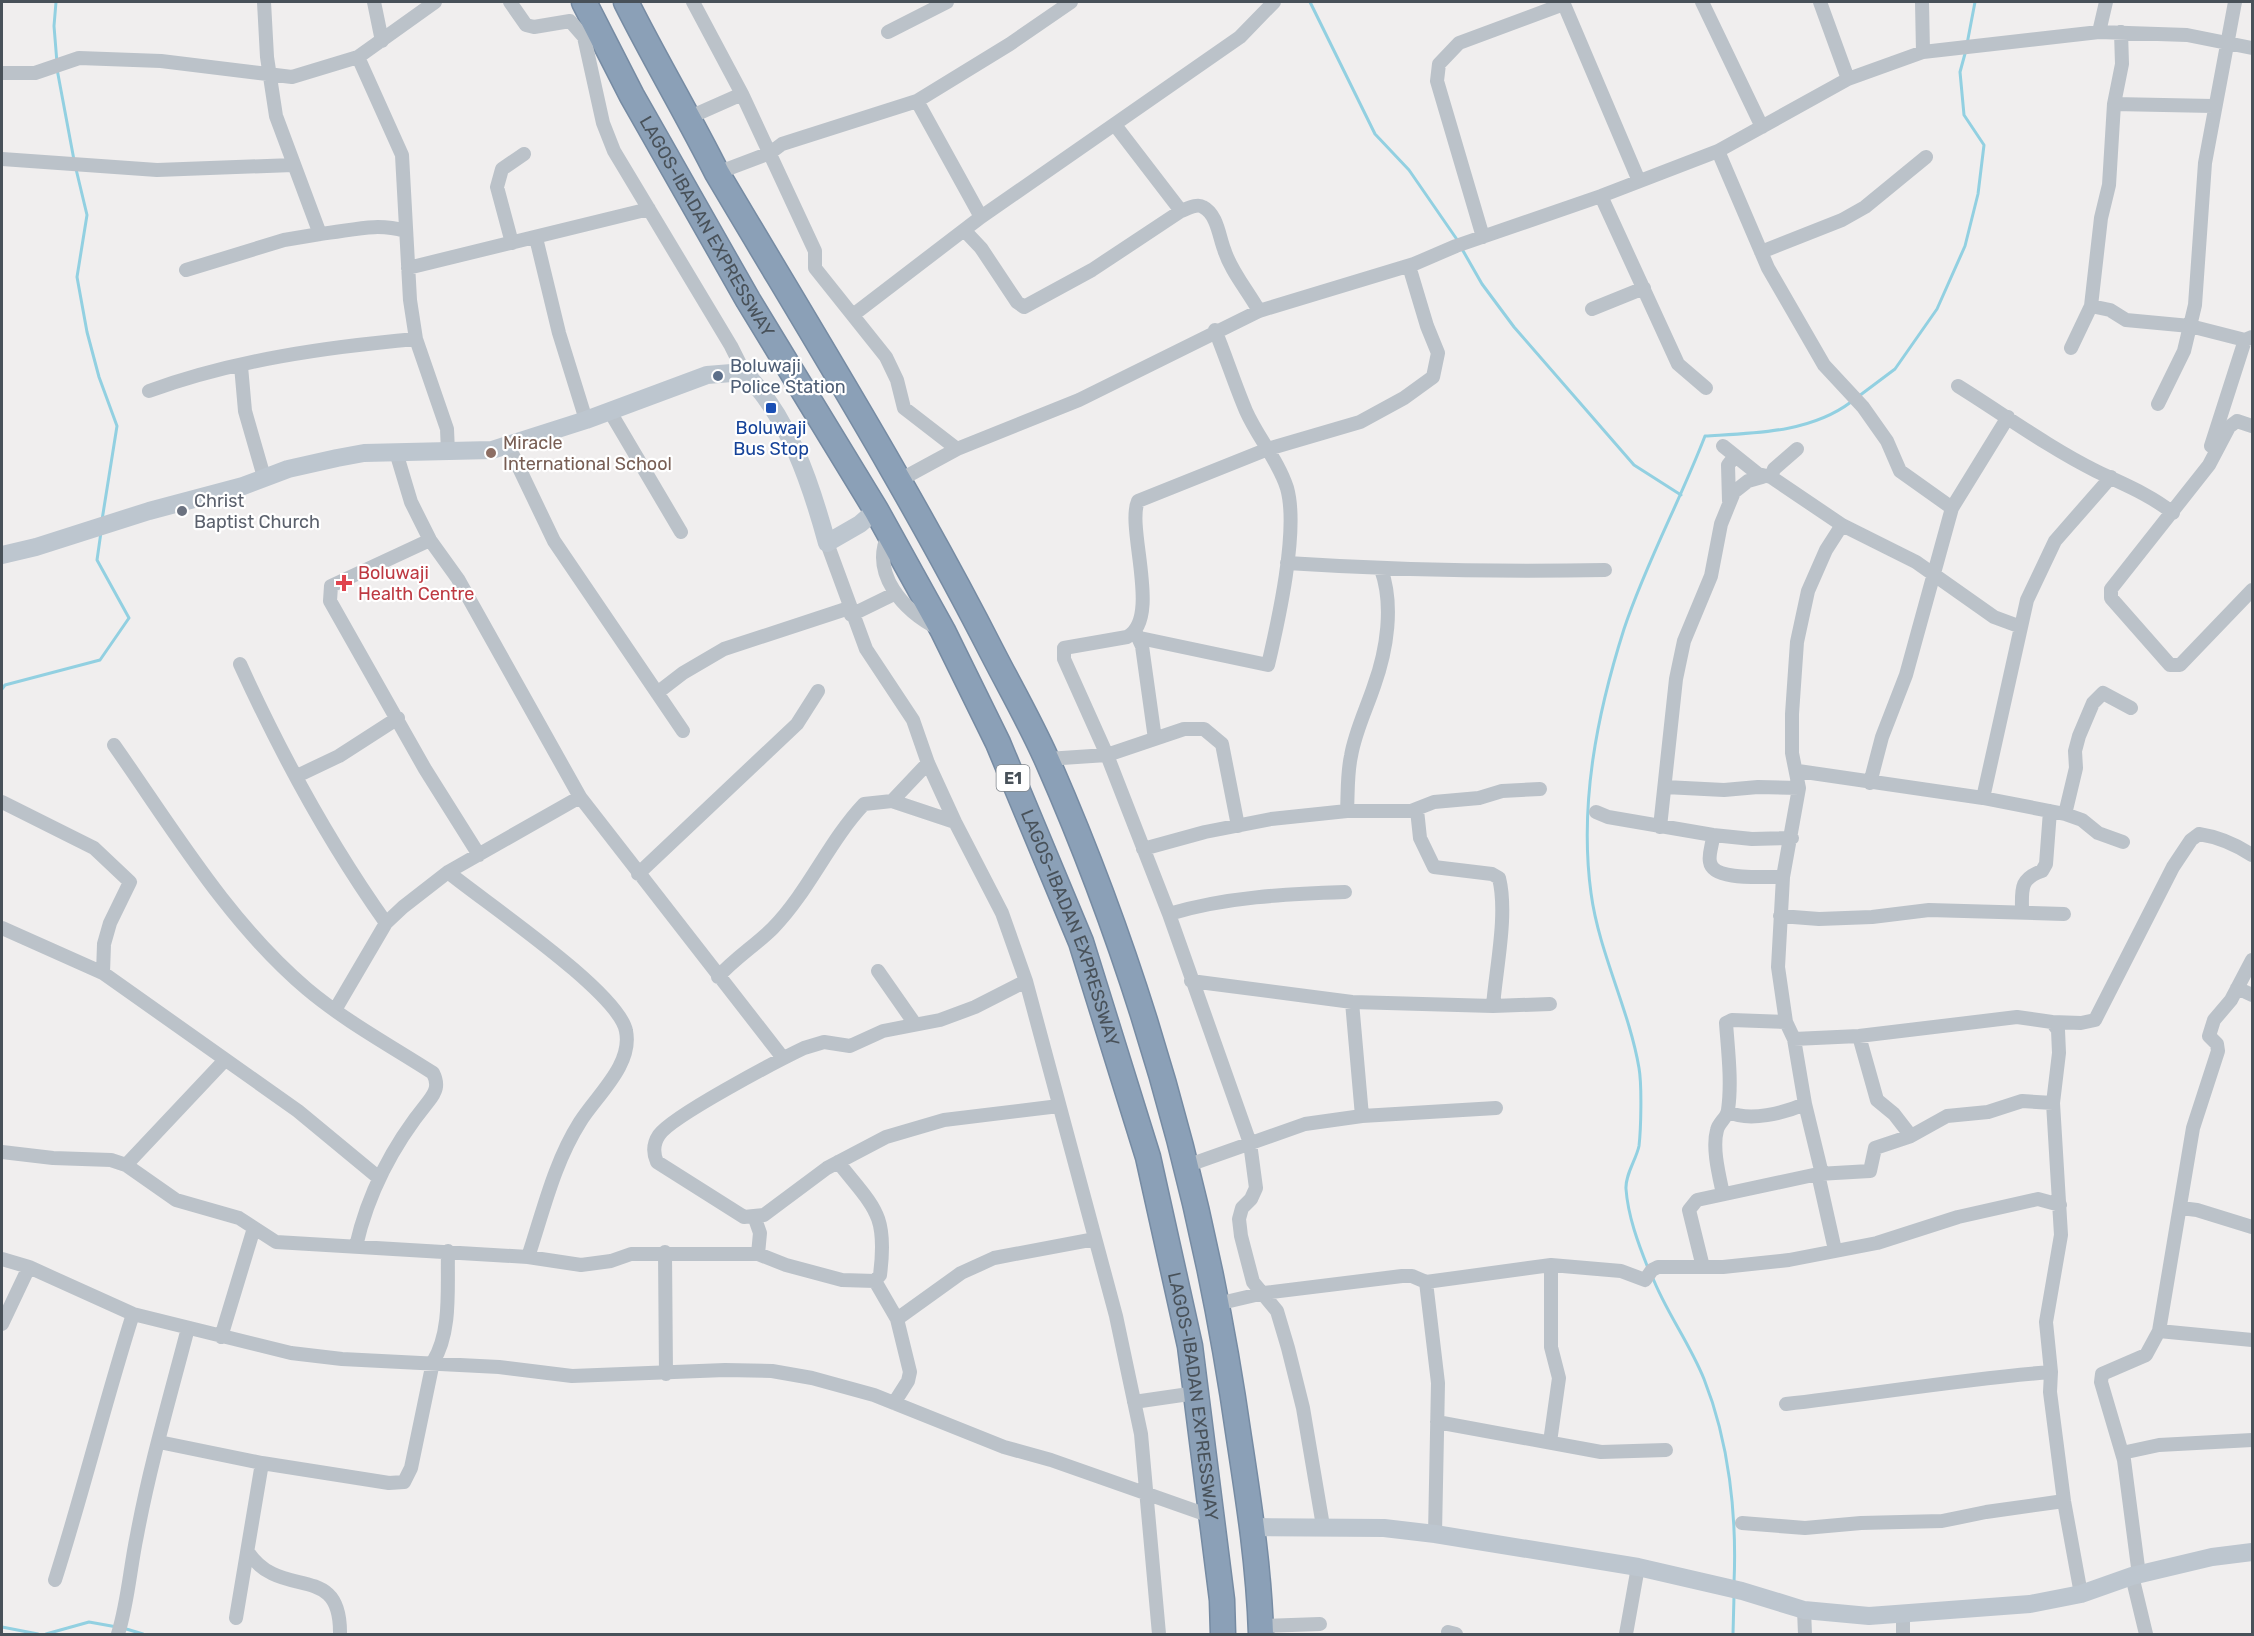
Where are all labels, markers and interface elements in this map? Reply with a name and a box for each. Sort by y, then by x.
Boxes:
street label: LAGOS-IBADAN EXPRESSWAY [635,112,779,341]
place label: Boluwaji Police Station [730,355,846,398]
marker: Boluwaji Police Station [711,369,725,383]
marker: Boluwaji Bus Stop [764,401,778,415]
place label: Boluwaji Bus Stop [733,417,809,460]
place label: Miracle International School [503,432,672,475]
marker: Miracle International School [484,446,498,460]
place label: Christ Baptist Church [194,490,320,533]
marker: Christ Baptist Church [175,504,189,518]
place label: Boluwaji Health Centre [358,562,474,605]
marker: Boluwaji Health Centre [335,574,353,592]
road number: E1 [996,765,1030,791]
street label: LAGOS-IBADAN EXPRESSWAY [1016,806,1124,1049]
street label: LAGOS-IBADAN EXPRESSWAY [1163,1270,1223,1522]

